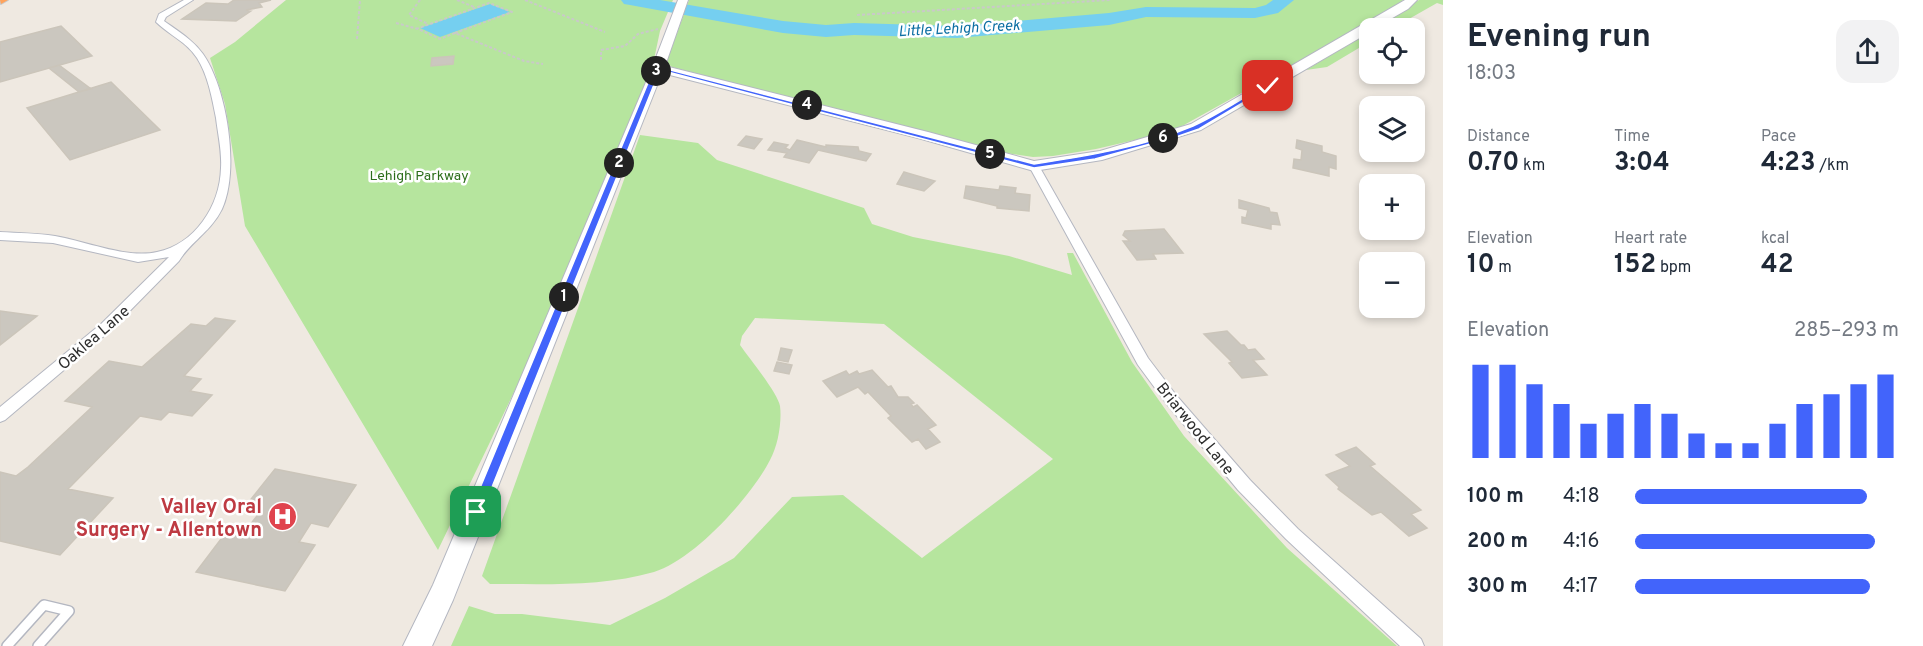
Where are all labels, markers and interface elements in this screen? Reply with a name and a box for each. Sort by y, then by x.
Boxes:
water label: Little Lehigh Creek [898,17,1021,42]
text: Evening run [1467,17,1651,59]
map controls [1359,18,1425,318]
button: locate [1359,18,1425,84]
button: share [1836,20,1899,83]
pin: 3 [641,56,671,86]
pin [1242,60,1293,111]
text: 3 [651,61,661,81]
text: 18:03 [1467,61,1516,87]
icon: check [1251,69,1284,102]
pin: 4 [792,90,822,120]
text: 4 [802,95,812,115]
button: layers [1359,96,1425,162]
pin: 6 [1148,123,1178,153]
text: Distance [1467,127,1530,147]
text: Time [1614,127,1650,147]
text: Pace [1761,127,1796,147]
text: 6 [1158,128,1168,148]
pin: 5 [975,139,1005,169]
text: 5 [985,144,995,164]
text: 0.70 [1467,147,1519,180]
text: 3:04 [1614,147,1670,180]
text: 4:23 [1761,147,1816,180]
pin: 2 [604,148,634,178]
text: 2 [614,153,624,173]
text: km [1519,156,1545,176]
text: /km [1816,156,1849,176]
park label: Lehigh Parkway [369,168,469,185]
button: + [1359,174,1425,240]
text: Elevation [1467,229,1533,249]
text: Heart rate [1614,229,1687,249]
text: kcal [1761,229,1789,249]
text: 10 [1467,249,1495,282]
text: 152 [1614,249,1656,282]
text: 42 [1761,249,1794,282]
button: − [1359,252,1425,318]
text: m [1495,258,1512,278]
text: bpm [1656,258,1691,278]
pin: 1 [549,282,579,312]
text: 1 [561,287,567,307]
street label: Oaklea Lane [54,302,134,375]
text: Elevation [1467,318,1549,344]
text: 285–293 m [1794,318,1899,344]
street label: Briarwood Lane [1151,379,1238,480]
text: 100 m [1467,484,1524,510]
text: 4:18 [1563,484,1600,510]
pin [450,486,501,537]
place label: Valley Oral Surgery - Allentown [76,495,262,544]
icon: arrive [459,495,492,528]
hospital icon: Valley Oral Surgery - Allentown [267,501,299,533]
text: 200 m [1467,529,1528,555]
text: 4:16 [1563,529,1599,555]
text: 300 m [1467,574,1528,600]
text: 4:17 [1563,574,1598,600]

